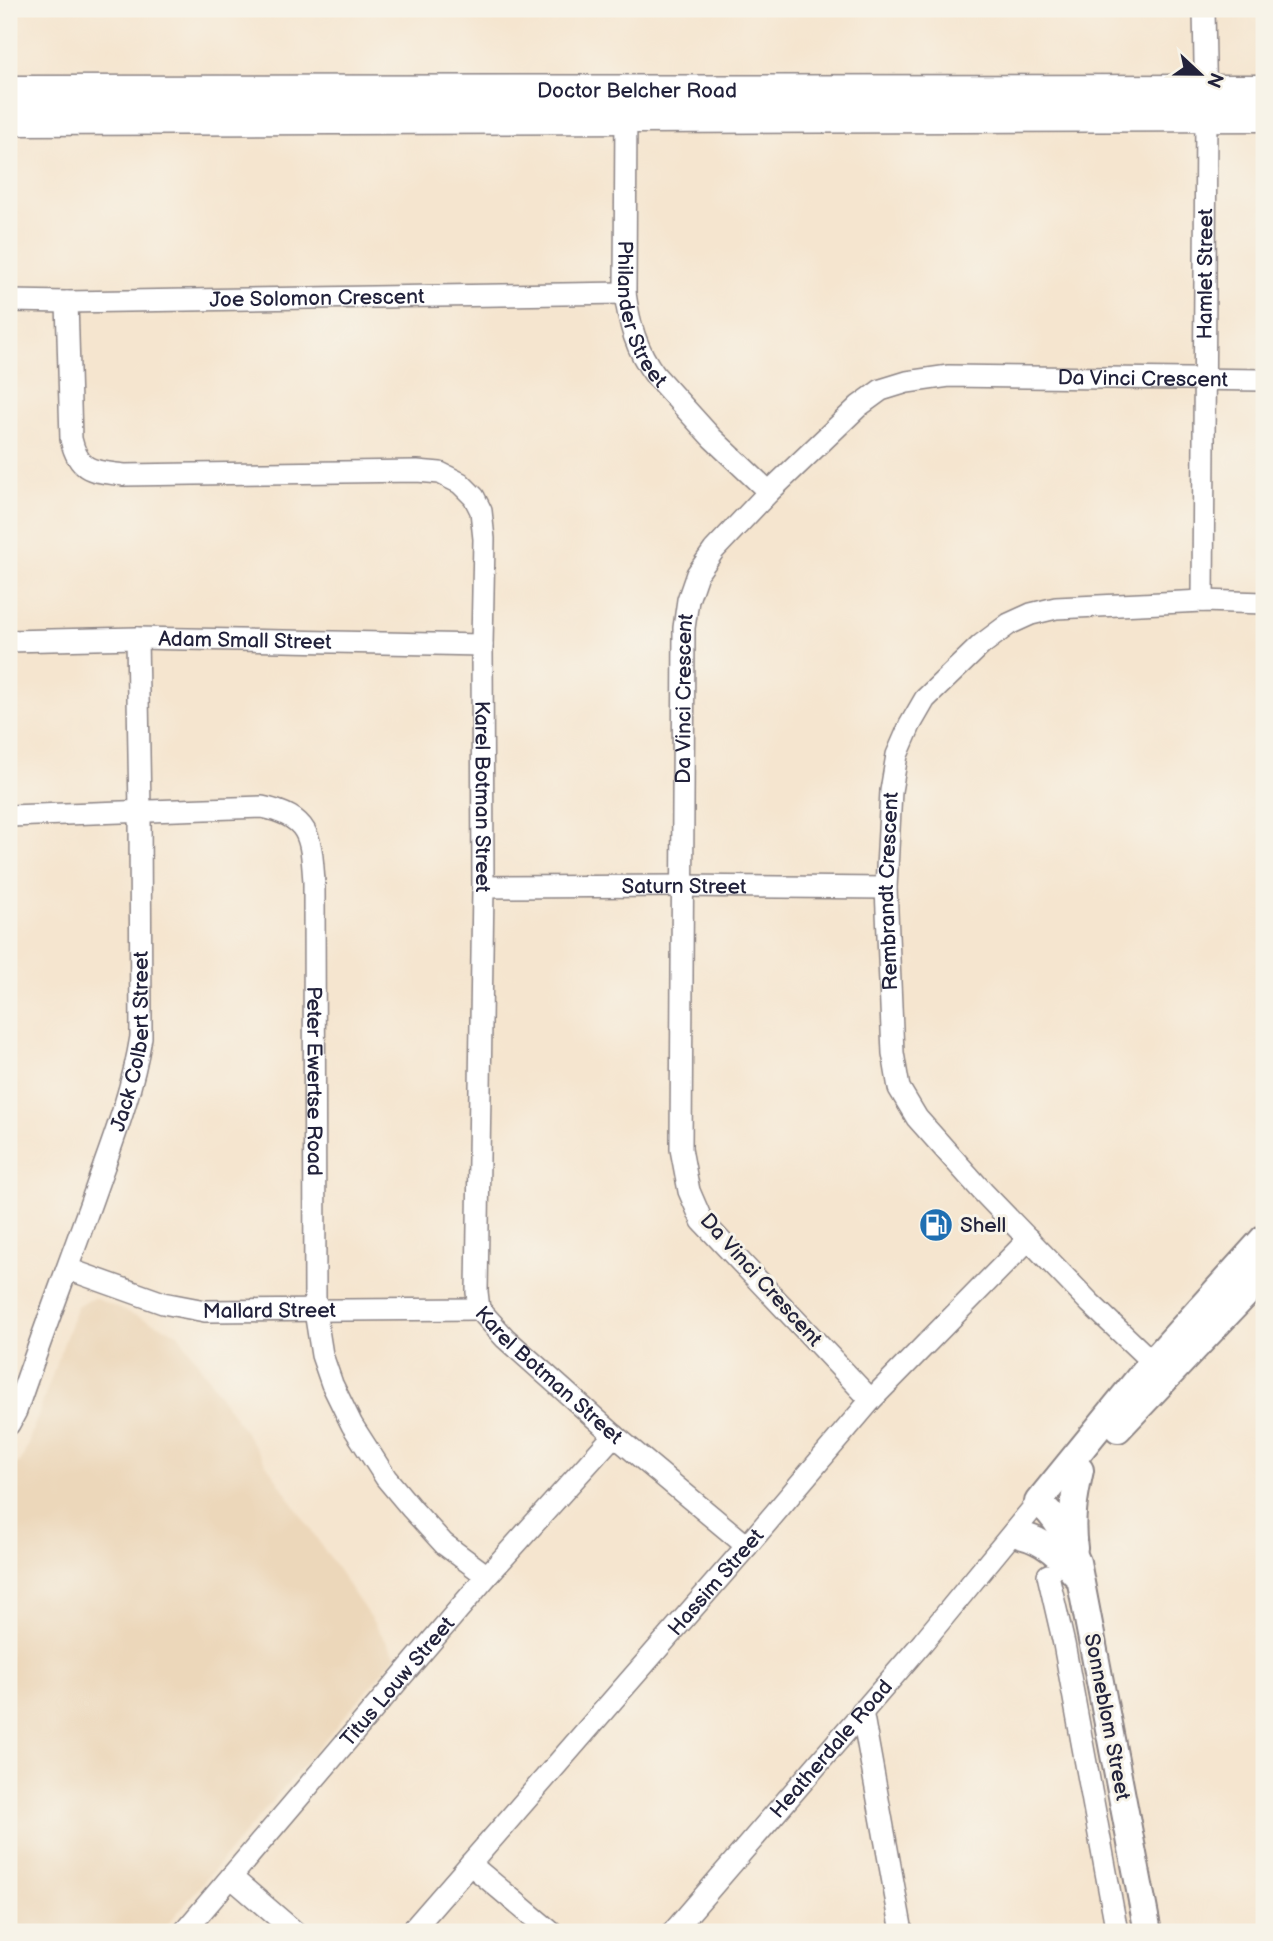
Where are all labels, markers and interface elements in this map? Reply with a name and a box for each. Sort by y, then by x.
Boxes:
north arrow [1164,38,1234,108]
text: N [1201,69,1228,91]
street label: Doctor Belcher Road [537,78,737,103]
street label: Hamlet Street [1192,208,1218,340]
street label: Philander Street [612,240,673,393]
street label: Joe Solomon Crescent [209,284,425,312]
street label: Da Vinci Crescent [1058,365,1229,392]
street label: Da Vinci Crescent [671,611,699,784]
street label: Adam Small Street [158,626,332,654]
street label: Karel Botman Street [470,701,496,893]
street label: Rembrandt Crescent [873,791,903,991]
street label: Saturn Street [621,873,747,899]
street label: Jack Colbert Street [105,951,154,1135]
street label: Peter Ewertse Road [302,986,327,1176]
fuel station icon: Shell [917,1206,955,1244]
street label: Da Vinci Crescent [695,1208,828,1352]
place label: Shell [960,1213,1006,1238]
street label: Mallard Street [203,1298,337,1324]
street label: Karel Botman Street [470,1301,628,1450]
street label: Hassim Street [662,1523,769,1641]
street label: Titus Louw Street [335,1611,460,1752]
street label: Sonneblom Street [1079,1631,1136,1803]
street label: Heatherdale Road [764,1674,898,1823]

